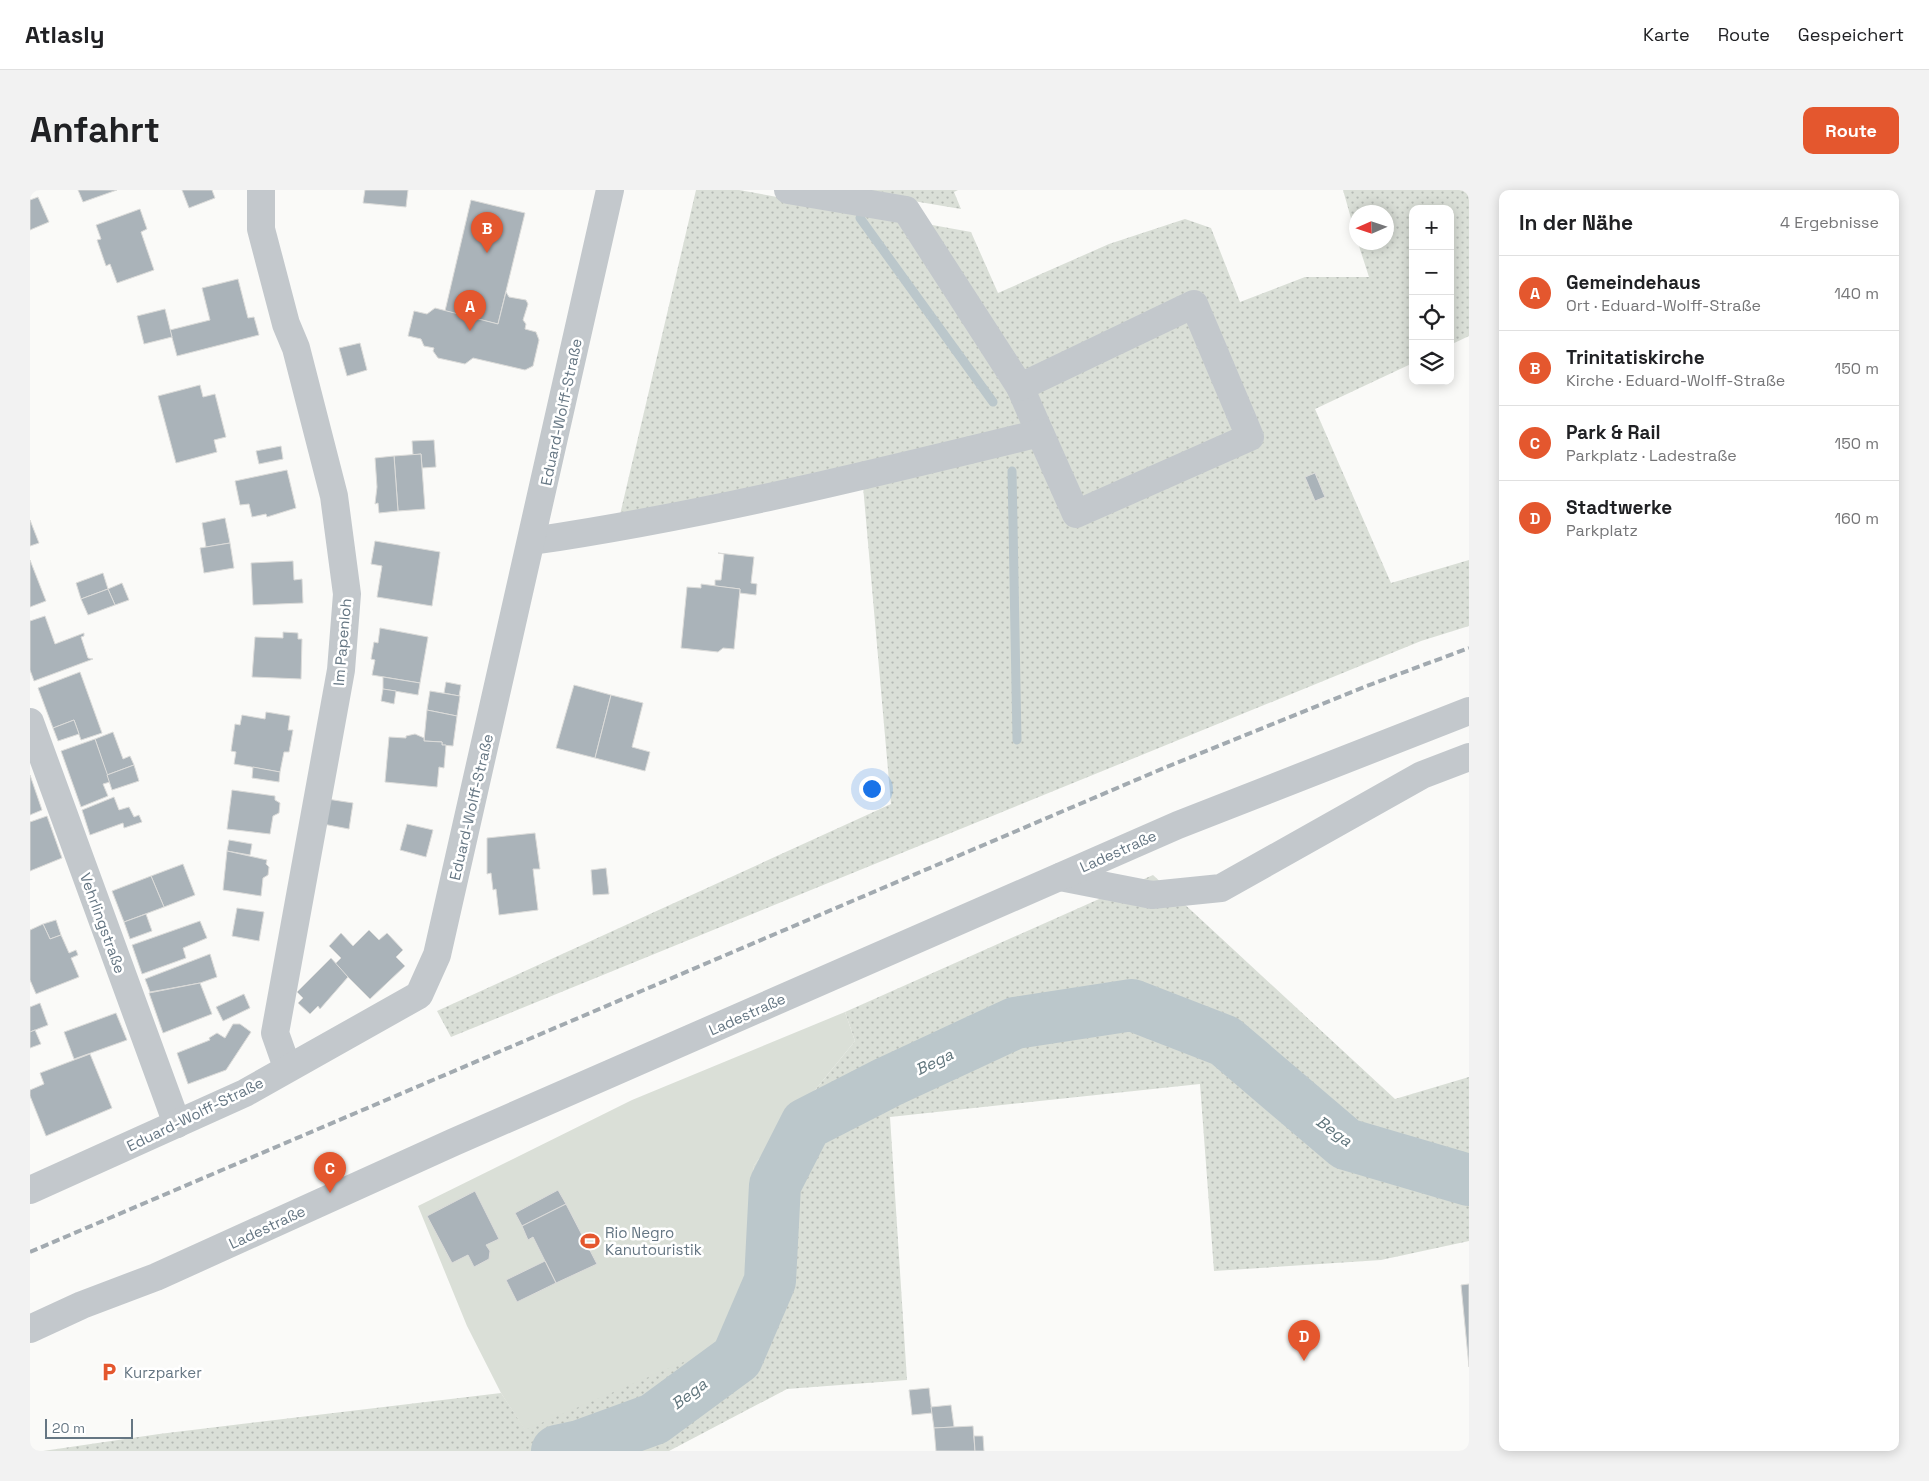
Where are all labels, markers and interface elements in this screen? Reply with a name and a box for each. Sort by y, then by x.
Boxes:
text: Atlasly [25,19,104,50]
text: Karte [1643,23,1690,46]
text: Route [1718,23,1770,46]
text: Gespeichert [1798,23,1904,46]
button: Route [1803,107,1899,154]
text: Anfahrt [30,108,160,152]
north arrow [1349,205,1394,250]
map controls [1409,205,1454,385]
button: + [1409,205,1454,250]
text: In der Nähe [1519,209,1633,236]
pin: B [471,212,503,253]
text: 4 Ergebnisse [1780,212,1879,233]
button: − [1409,250,1454,295]
text: Gemeindehaus [1566,270,1701,295]
text: A [1530,283,1540,304]
text: 140 m [1834,283,1879,304]
pin: A [454,290,486,331]
button: locate [1409,295,1454,340]
text: Ort · Eduard-Wolff-Straße [1566,295,1761,316]
street label: Eduard-Wolff-Straße [536,337,586,487]
button: layers [1409,340,1454,385]
text: Trinitatiskirche [1566,345,1705,370]
text: B [1530,358,1540,379]
text: 150 m [1835,358,1879,379]
text: Kirche · Eduard-Wolff-Straße [1566,370,1785,391]
text: Park & Rail [1566,420,1661,445]
text: C [1530,433,1540,454]
text: 150 m [1835,433,1879,454]
text: Parkplatz · Ladestraße [1566,445,1737,466]
text: Stadtwerke [1566,495,1672,520]
text: D [1530,508,1540,529]
text: 160 m [1834,508,1879,529]
text: Parkplatz [1566,520,1638,541]
street label: Im Papenloh [329,597,355,687]
street label: Eduard-Wolff-Straße [445,732,497,882]
your location [859,776,885,802]
street label: Ladestraße [1077,826,1159,876]
street label: Vehrlingstraße [76,870,130,976]
street label: Ladestraße [706,989,788,1039]
water label: Bega [912,1044,957,1080]
street label: Eduard-Wolff-Straße [124,1073,267,1155]
water label: Bega [1312,1111,1357,1152]
pin: C [314,1152,346,1193]
street label: Ladestraße [226,1201,308,1253]
place label: Rio Negro Kanutouristik [605,1223,702,1259]
sports icon: Rio Negro Kanutouristik [579,1230,601,1252]
pin: D [1288,1320,1320,1361]
parking icon: Kurzparker [98,1361,120,1383]
place label: Kurzparker [124,1363,202,1382]
water label: Bega [667,1373,712,1414]
scale bar [45,1416,132,1439]
text: 20 m [52,1419,85,1437]

